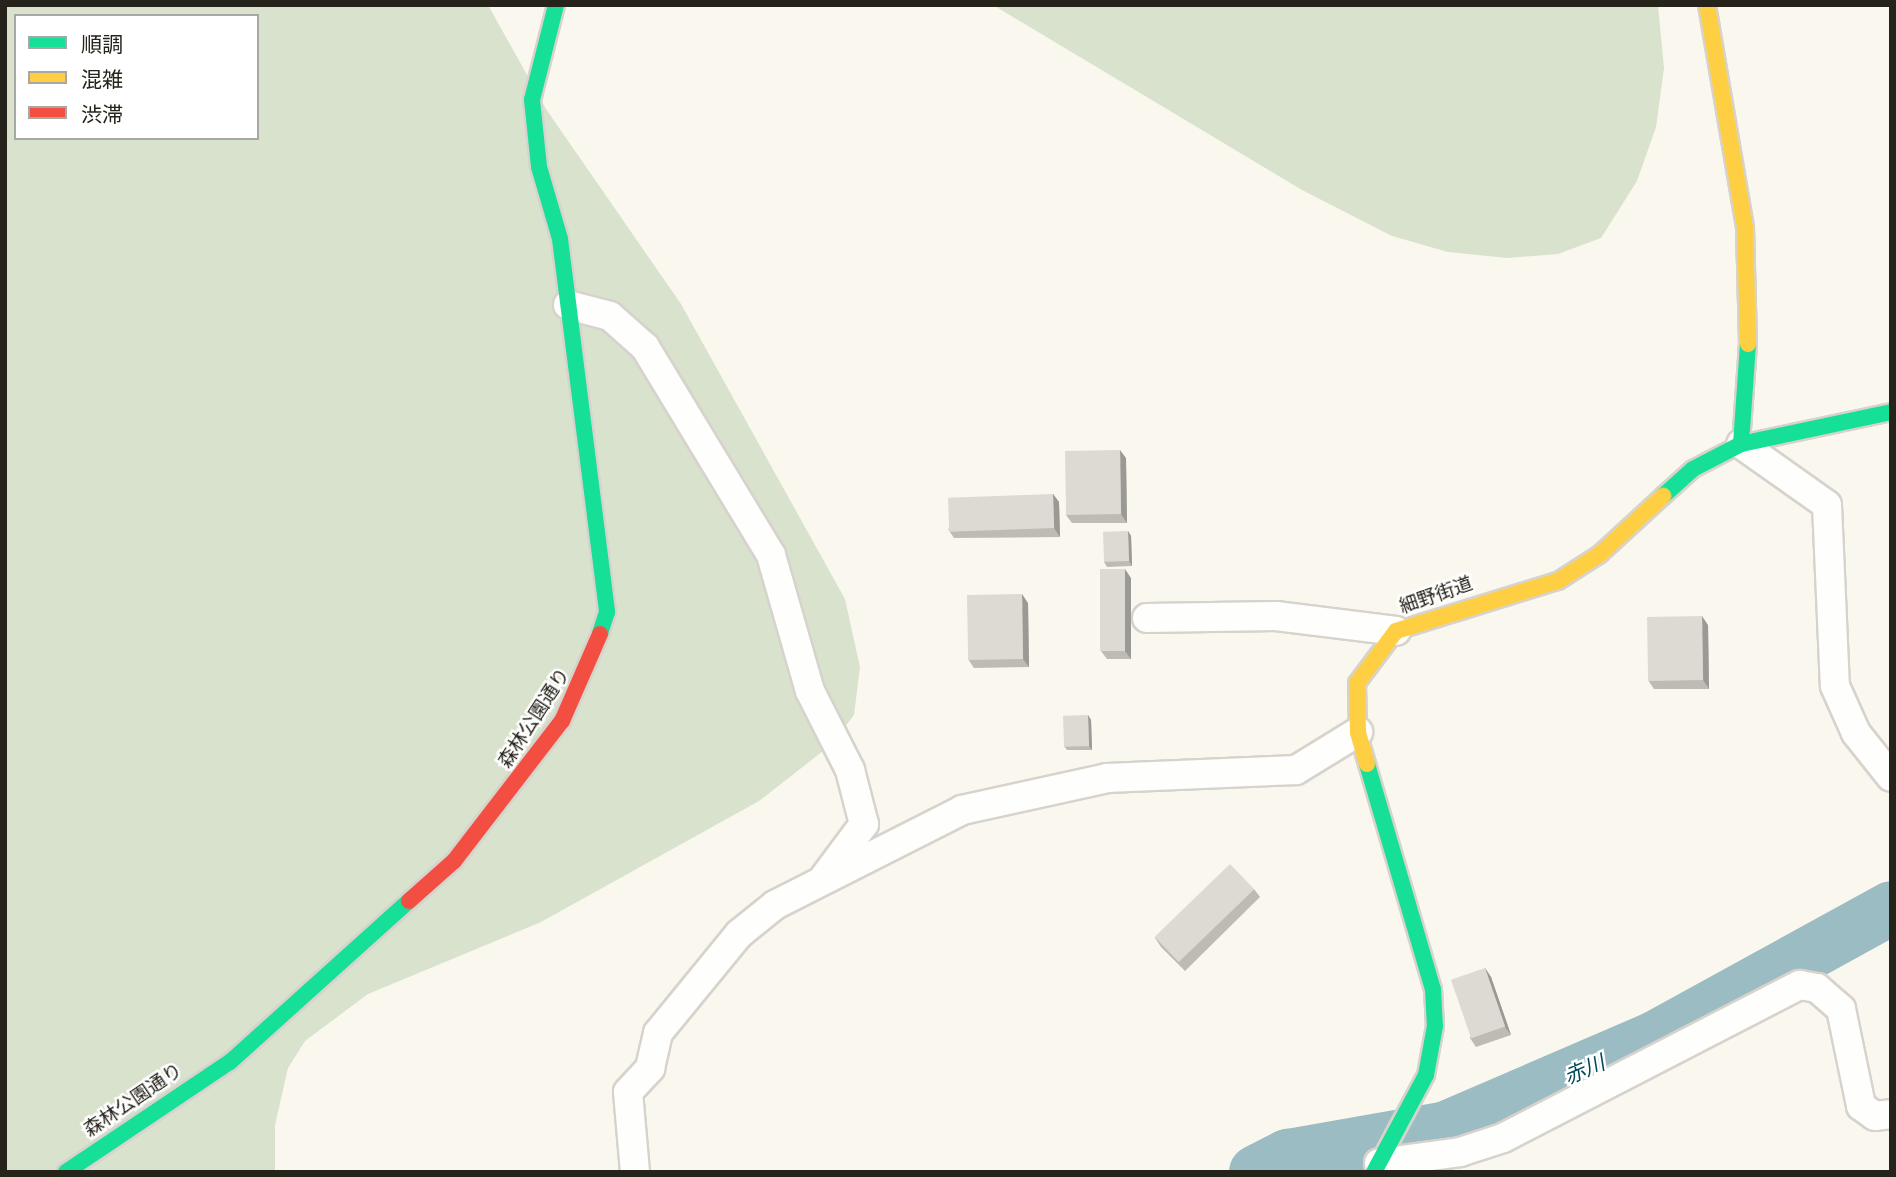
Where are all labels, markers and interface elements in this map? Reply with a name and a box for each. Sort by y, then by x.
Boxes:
legend [14,14,259,140]
text: 順調 [81,31,123,57]
text: 混雑 [81,66,123,92]
text: 渋滞 [81,101,123,127]
street label: 細野街道 [1396,572,1476,618]
street label: 森林公園通り [493,664,575,772]
water label: 赤川 [1560,1049,1608,1089]
street label: 森林公園通り [79,1059,187,1141]

